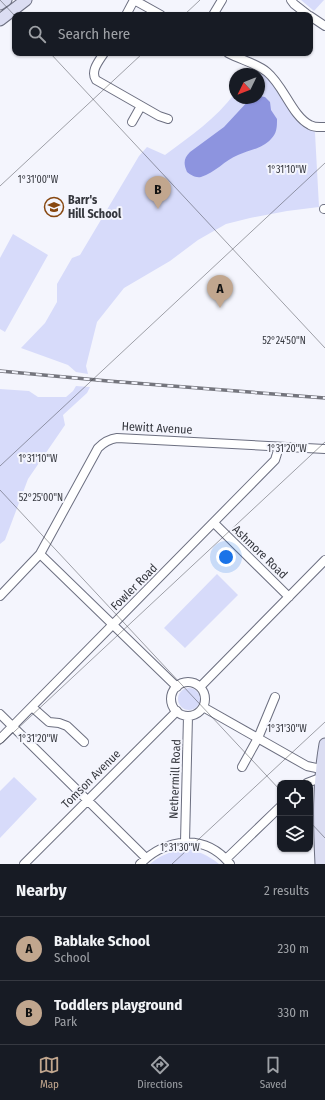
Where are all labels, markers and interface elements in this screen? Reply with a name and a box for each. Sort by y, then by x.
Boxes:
search box [12,12,313,56]
icon: search [26,23,48,45]
text: Search here [58,25,130,43]
north arrow [229,68,265,104]
text: 1°31'10"W [267,164,307,176]
text: 1°31'00"W [18,174,59,186]
pin: B [145,176,171,209]
place label: Barr's Hill School [68,193,122,221]
school or university icon: Barr's Hill School [43,196,65,218]
pin: A [207,275,233,308]
text: 52°24'50"N [262,335,306,347]
street label: Hewitt Avenue [121,419,193,437]
text: 1°31'20"W [267,443,307,455]
text: 1°31'10"W [18,453,58,465]
text: 52°25'00"N [19,492,63,504]
street label: Ashmore Road [230,522,290,582]
your location [216,547,236,567]
street label: Fowler Road [108,561,160,613]
text: 1°31'30"W [267,723,307,735]
text: 1°31'20"W [18,733,58,745]
street label: Nethermill Road [167,739,183,819]
street label: Tomson Avenue [59,747,123,811]
map controls [277,780,313,852]
button: locate [277,780,313,816]
button: layers [277,816,313,852]
text: 1°31'30"W [160,842,200,854]
text: Nearby [16,880,67,901]
text: 2 results [264,883,309,898]
text: Bablake School [54,932,150,950]
text: A [25,941,33,956]
text: 230 m [278,941,309,956]
text: School [54,950,90,965]
text: Toddlers playground [54,996,182,1014]
text: B [25,1005,33,1020]
text: 330 m [277,1005,309,1020]
text: Park [54,1014,77,1029]
tab: Map [38,1054,60,1091]
tab: Directions [137,1054,183,1091]
tab: Saved [260,1054,287,1091]

